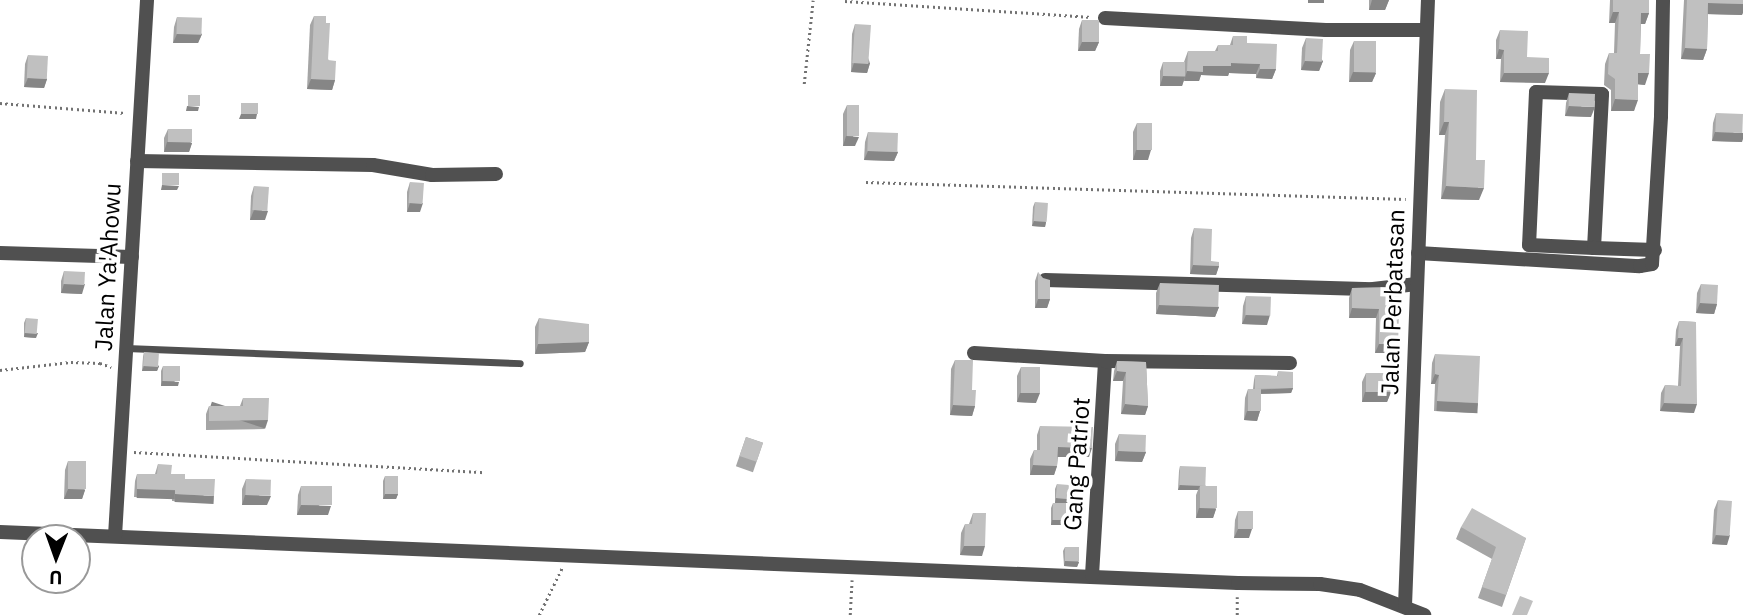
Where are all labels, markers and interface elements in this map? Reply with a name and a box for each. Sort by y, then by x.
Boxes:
street label: Jalan Ya'Ahowu [89,182,127,352]
street label: Jalan Perbatasan [1375,209,1411,395]
street label: Gang Patriot [1058,396,1096,532]
north arrow [21,524,91,594]
text: U [49,566,62,590]

